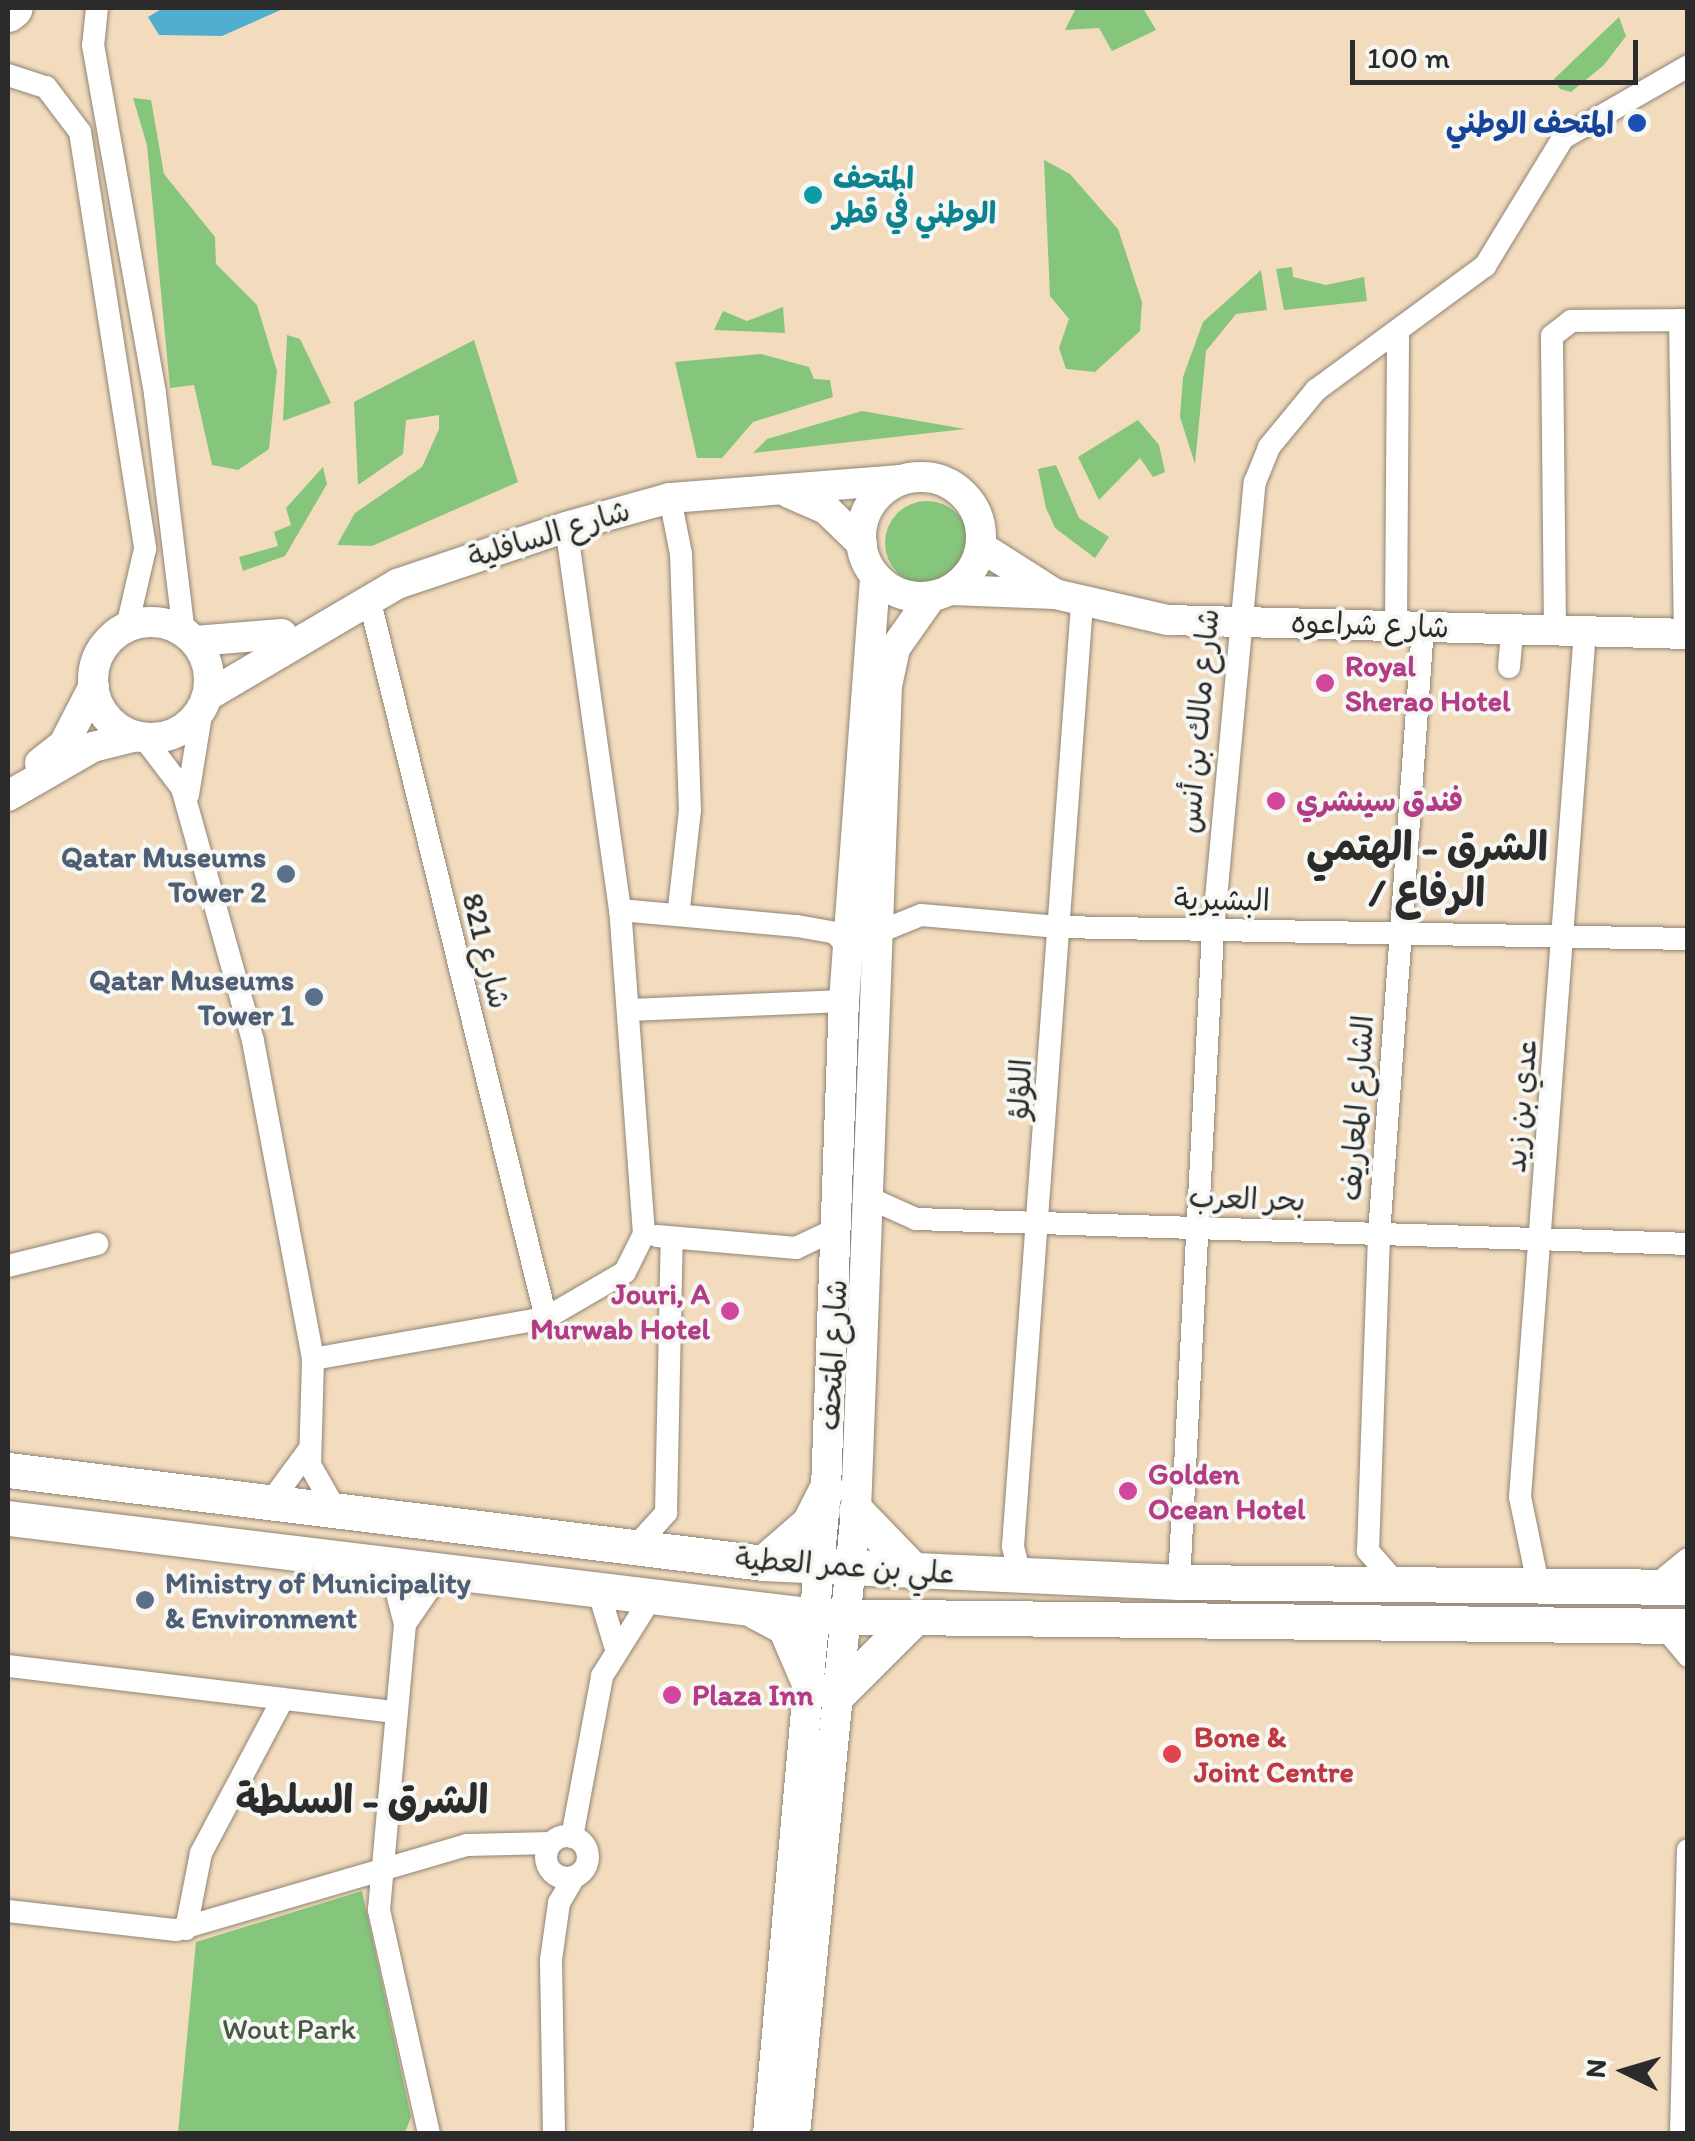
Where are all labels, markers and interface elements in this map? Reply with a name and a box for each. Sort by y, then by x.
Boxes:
scale bar [1355,20,1642,82]
text: 100 m [1367,39,1450,76]
place label: المتحف الوطني [1446,105,1614,141]
marker: المتحف الوطني [1624,110,1650,136]
place label: المتحف الوطني في قطر [833,160,996,230]
marker: المتحف الوطني في قطر [802,184,824,206]
street label: شارع السافلية [464,492,634,576]
street label: شارع شراعوه [1290,604,1450,646]
street label: شارع مالك بن أنس [1171,607,1227,835]
place label: Royal Sherao Hotel [1345,648,1510,718]
marker: Royal Sherao Hotel [1314,672,1336,694]
place label: فندق سينشري [1296,783,1463,819]
marker: فندق سينشري [1265,790,1287,812]
district label: الشرق - الهتمي / الرفاع [1306,822,1548,916]
place label: Qatar Museums Tower 2 [63,839,266,910]
marker: Qatar Museums Tower 2 [275,863,297,885]
street label: البشيرية [1174,881,1270,919]
street label: شارع 821 [454,889,518,1013]
place label: Qatar Museums Tower 1 [91,962,294,1032]
marker: Qatar Museums Tower 1 [303,986,325,1008]
street label: الشارع المعاريف [1333,1014,1381,1202]
street label: عدي بن زيد [1497,1038,1545,1174]
street label: اللؤلؤ [1000,1058,1040,1120]
street label: بحر العرب [1188,1179,1306,1219]
place label: Jouri, A Murwab Hotel [530,1276,710,1346]
street label: شارع المتحف [811,1278,855,1432]
marker: Jouri, A Murwab Hotel [719,1300,741,1322]
place label: Golden Ocean Hotel [1148,1456,1305,1526]
marker: Golden Ocean Hotel [1117,1480,1139,1502]
street label: علي بن عمر العطية [734,1540,956,1592]
place label: Ministry of Municipality & Environment [165,1565,471,1636]
marker: Ministry of Municipality & Environment [134,1589,156,1611]
place label: Plaza Inn [692,1677,813,1713]
marker: Plaza Inn [661,1684,683,1706]
place label: Bone & Joint Centre [1194,1719,1354,1790]
marker: Bone & Joint Centre [1159,1741,1185,1767]
district label: الشرق - السلطة [235,1775,489,1823]
park label: Wout Park [222,2011,356,2047]
north arrow [1575,2021,1675,2121]
text: N [1577,2057,1613,2079]

